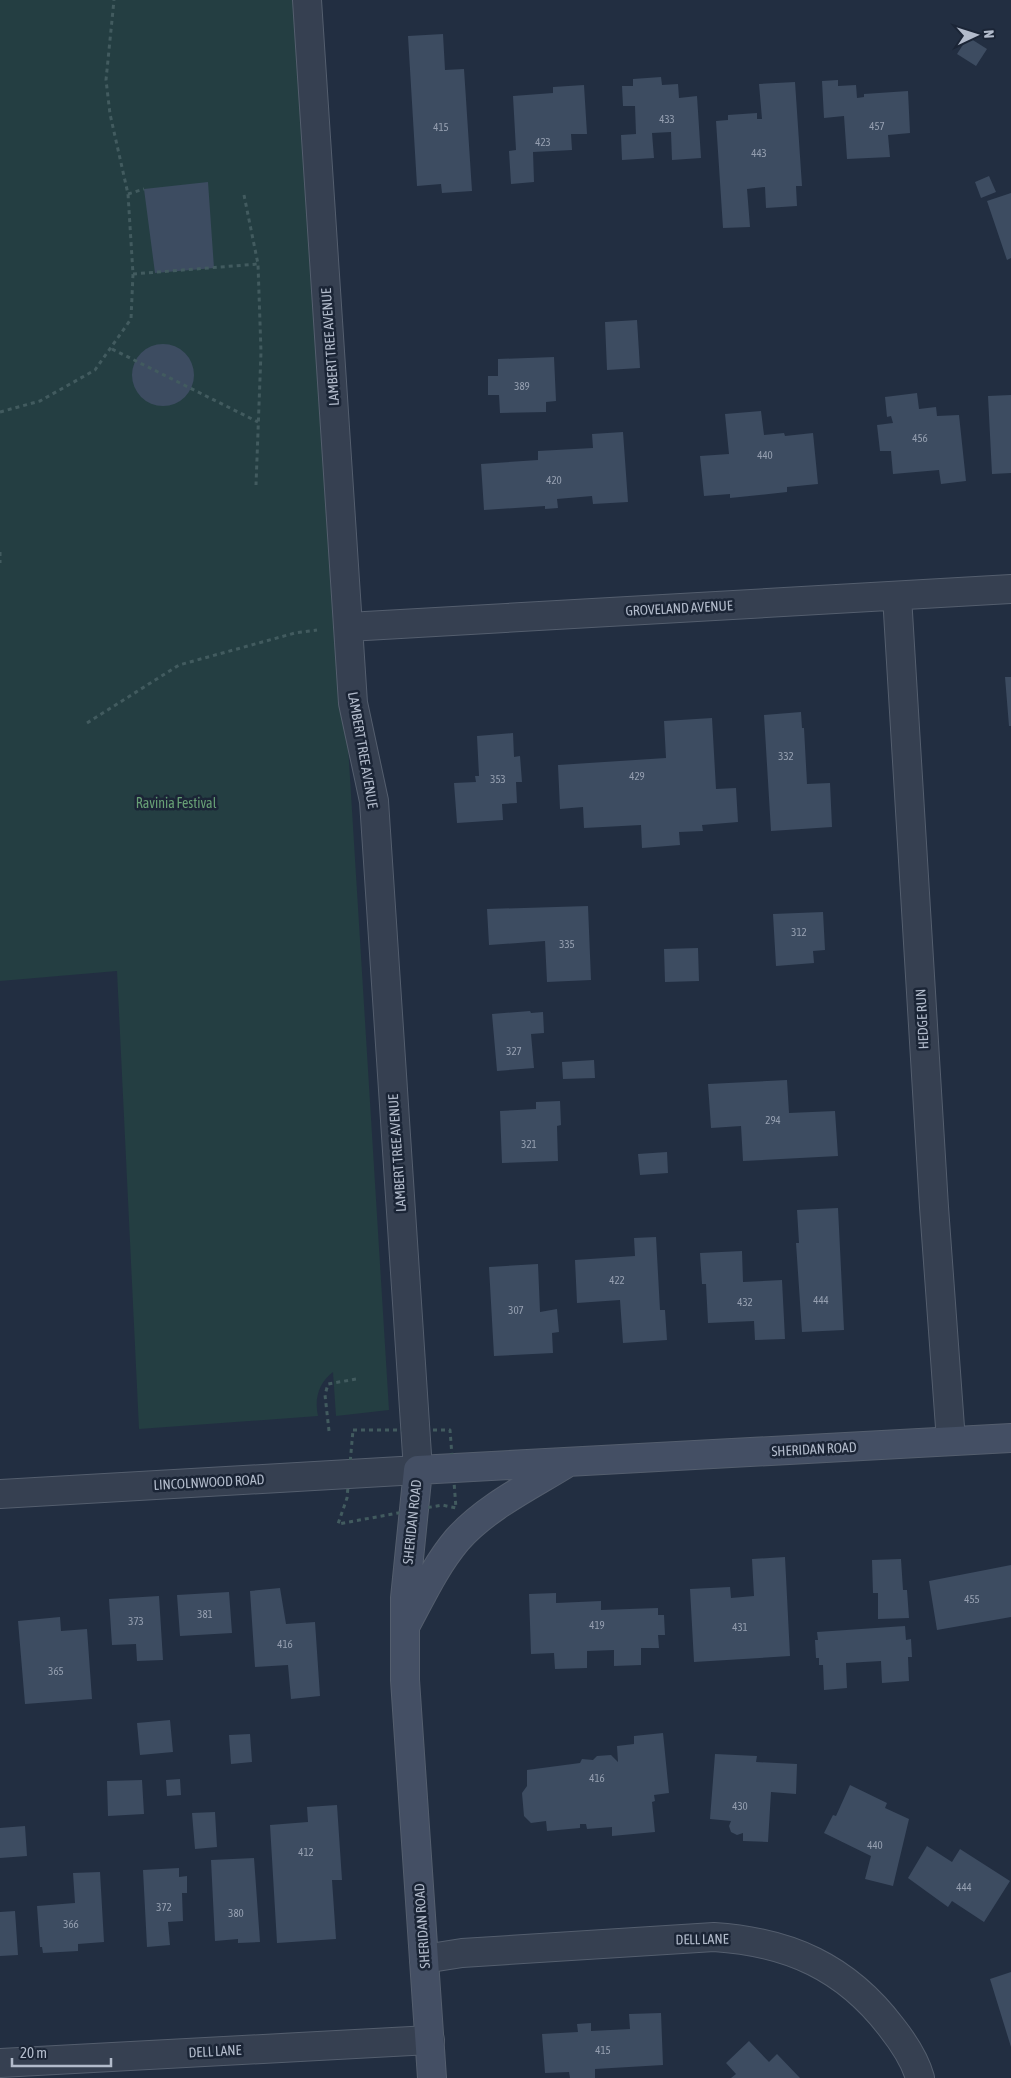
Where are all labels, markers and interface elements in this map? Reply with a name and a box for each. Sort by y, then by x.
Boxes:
north arrow [951,10,1001,60]
text: N [981,29,997,39]
house number: 433 [659,113,675,125]
house number: 457 [869,120,885,132]
house number: 415 [433,121,449,133]
house number: 423 [535,136,551,148]
house number: 443 [751,147,767,159]
street label: LAMBERT TREE AVENUE [318,287,342,407]
house number: 389 [514,380,530,392]
house number: 456 [912,432,928,444]
house number: 440 [757,449,773,461]
house number: 420 [546,474,562,486]
street label: GROVELAND AVENUE [625,597,733,619]
street label: LAMBERT TREE AVENUE [345,690,381,810]
house number: 332 [778,750,794,762]
house number: 429 [629,770,645,782]
house number: 353 [490,773,506,785]
park label: Ravinia Festival [136,795,217,811]
house number: 312 [791,926,807,938]
house number: 335 [559,938,575,950]
street label: HEDGE RUN [912,988,932,1050]
house number: 327 [506,1045,522,1057]
street label: LAMBERT TREE AVENUE [385,1093,409,1213]
house number: 294 [765,1114,781,1126]
house number: 321 [521,1138,537,1150]
house number: 422 [609,1274,625,1286]
house number: 444 [813,1294,829,1306]
house number: 432 [737,1296,753,1308]
house number: 307 [508,1304,524,1316]
street label: SHERIDAN ROAD [771,1439,857,1459]
street label: LINCOLNWOOD ROAD [153,1471,265,1493]
street label: SHERIDAN ROAD [400,1479,424,1565]
house number: 455 [964,1593,980,1605]
house number: 381 [197,1608,213,1620]
house number: 373 [128,1615,144,1627]
house number: 419 [589,1619,605,1631]
house number: 431 [732,1621,748,1633]
house number: 416 [277,1638,293,1650]
house number: 365 [48,1665,64,1677]
house number: 416 [589,1772,605,1784]
house number: 430 [732,1800,748,1812]
house number: 440 [867,1839,883,1851]
house number: 412 [298,1846,314,1858]
house number: 444 [956,1881,972,1893]
street label: SHERIDAN ROAD [411,1883,433,1969]
house number: 372 [156,1901,172,1913]
house number: 380 [228,1907,244,1919]
house number: 366 [63,1918,79,1930]
street label: DELL LANE [675,1931,729,1947]
scale bar [12,2036,111,2068]
street label: DELL LANE [188,2042,242,2060]
text: 20 m [20,2044,47,2061]
house number: 415 [595,2044,611,2056]

